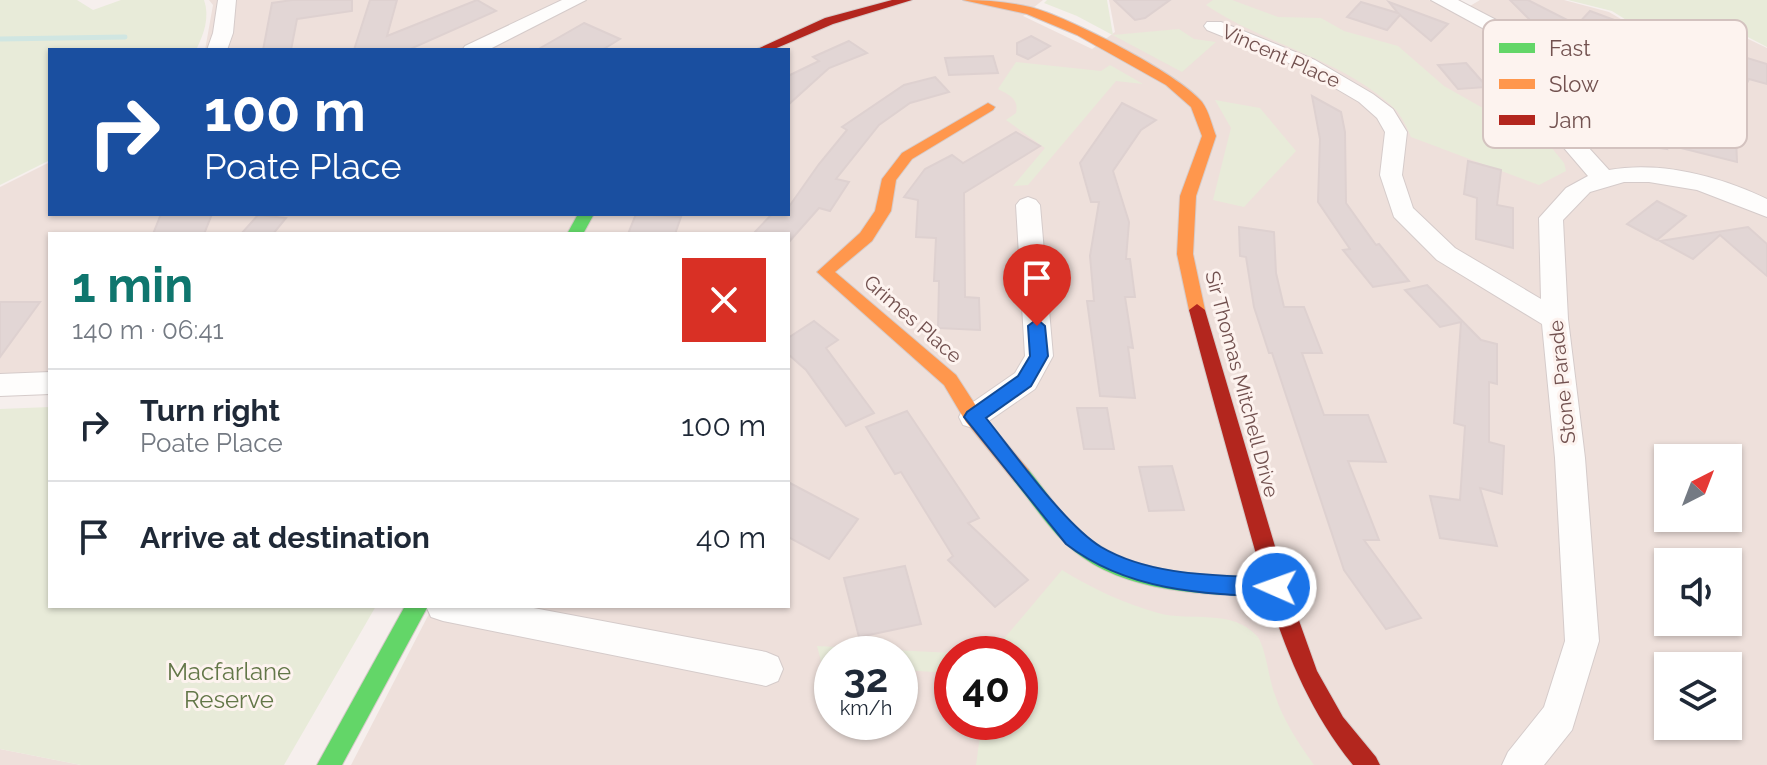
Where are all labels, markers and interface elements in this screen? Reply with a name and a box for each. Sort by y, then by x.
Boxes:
street label: Vincent Place [1218,19,1344,93]
legend [1483,20,1747,148]
text: Fast [1549,35,1591,61]
text: Slow [1549,71,1599,97]
text: 100 m [204,78,366,144]
icon: right [72,80,176,184]
text: Jam [1549,107,1592,133]
text: Poate Place [204,145,402,187]
pin [1003,244,1071,326]
icon: arrive [1015,256,1059,300]
text: 1 min [72,257,193,313]
button: close [682,258,766,342]
street label: Sir Thomas Mitchell Drive [1200,268,1284,500]
street label: Grimes Place [859,270,967,368]
text: 140 m · 06:41 [72,315,224,345]
street label: Stone Parade [1544,319,1580,445]
text: Turn right [140,393,280,428]
icon: right [72,403,116,447]
text: 100 m [681,408,766,443]
text: Poate Place [140,428,283,458]
north arrow [1654,444,1742,532]
map controls [1654,444,1742,740]
icon: arrive [72,515,116,559]
text: Arrive at destination [140,520,430,555]
text: 40 m [696,520,766,555]
position arrow [1234,545,1318,629]
button: sound [1654,548,1742,636]
speed limit sign: 40 [934,636,1038,740]
button: layers [1654,652,1742,740]
text: 32 [844,654,888,701]
park label: Macfarlane Reserve [167,657,291,714]
text: km/h [840,696,892,720]

